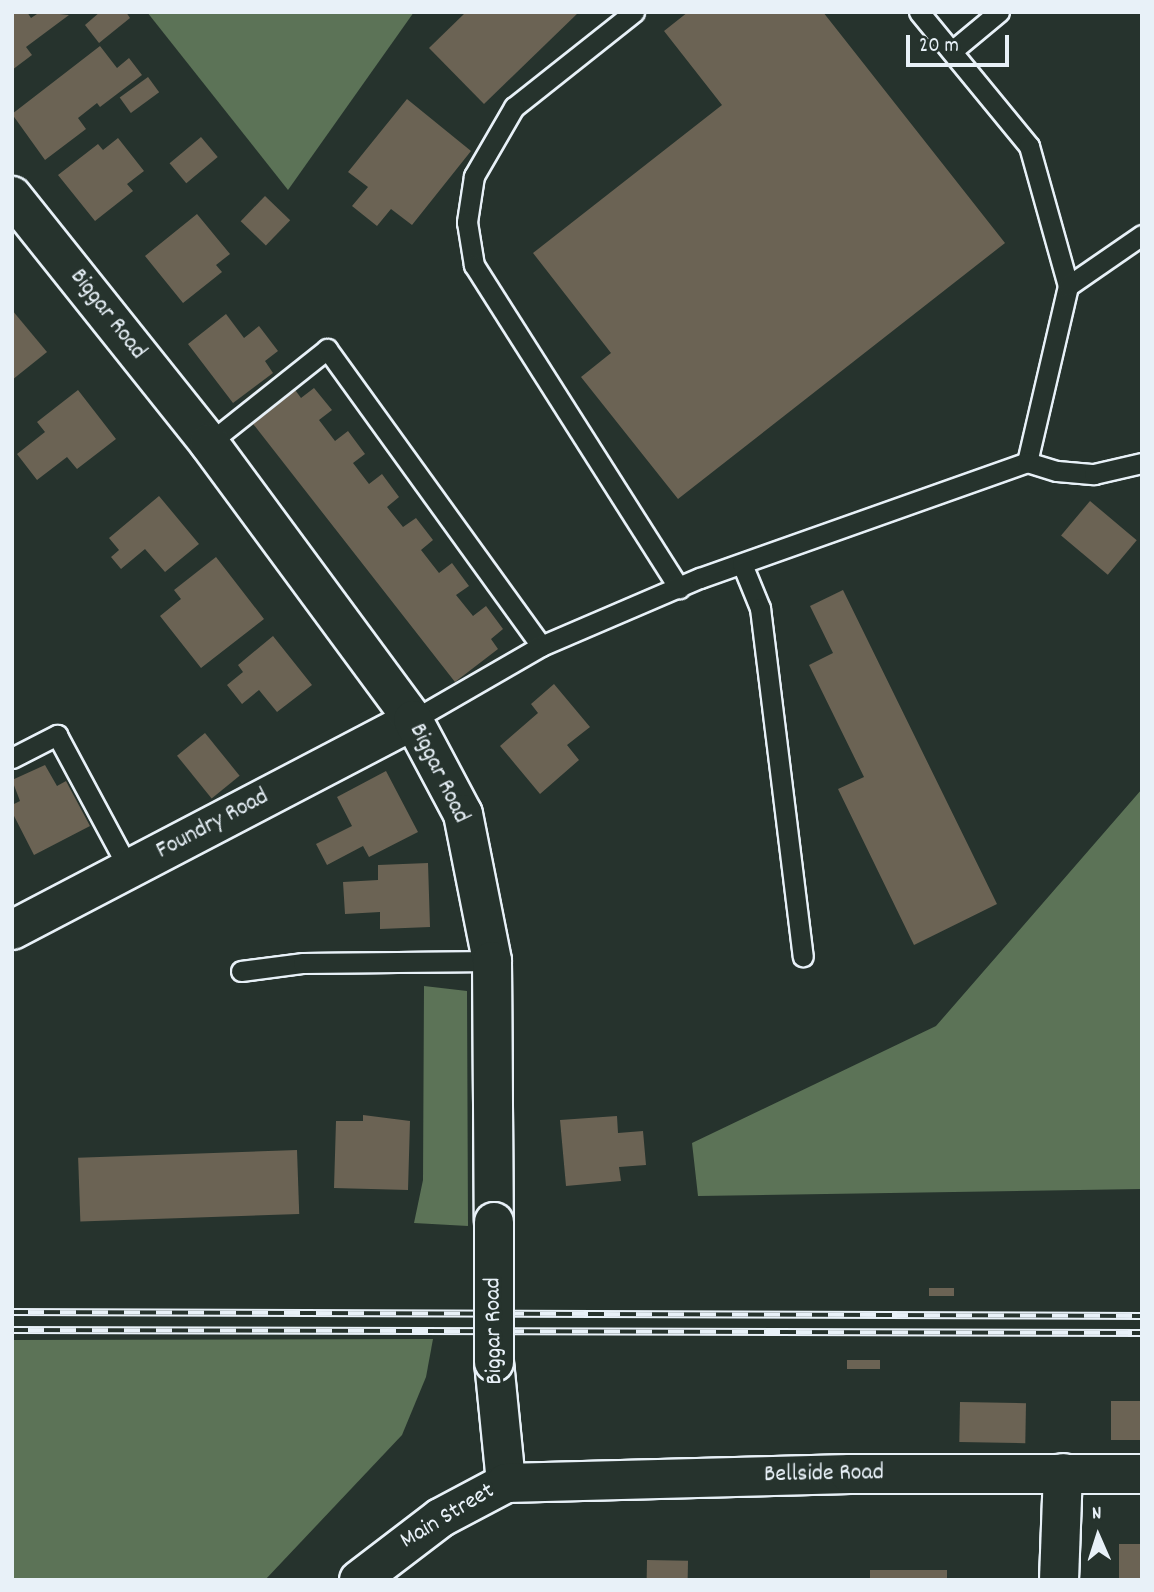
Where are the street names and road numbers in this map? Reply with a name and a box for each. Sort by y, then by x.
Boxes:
street label: Biggar Road [63,264,151,366]
street label: Biggar Road [402,719,474,829]
street label: Foundry Road [152,783,274,867]
street label: Biggar Road [480,1277,510,1385]
street label: Bellside Road [764,1460,884,1490]
street label: Main Street [396,1478,500,1556]

